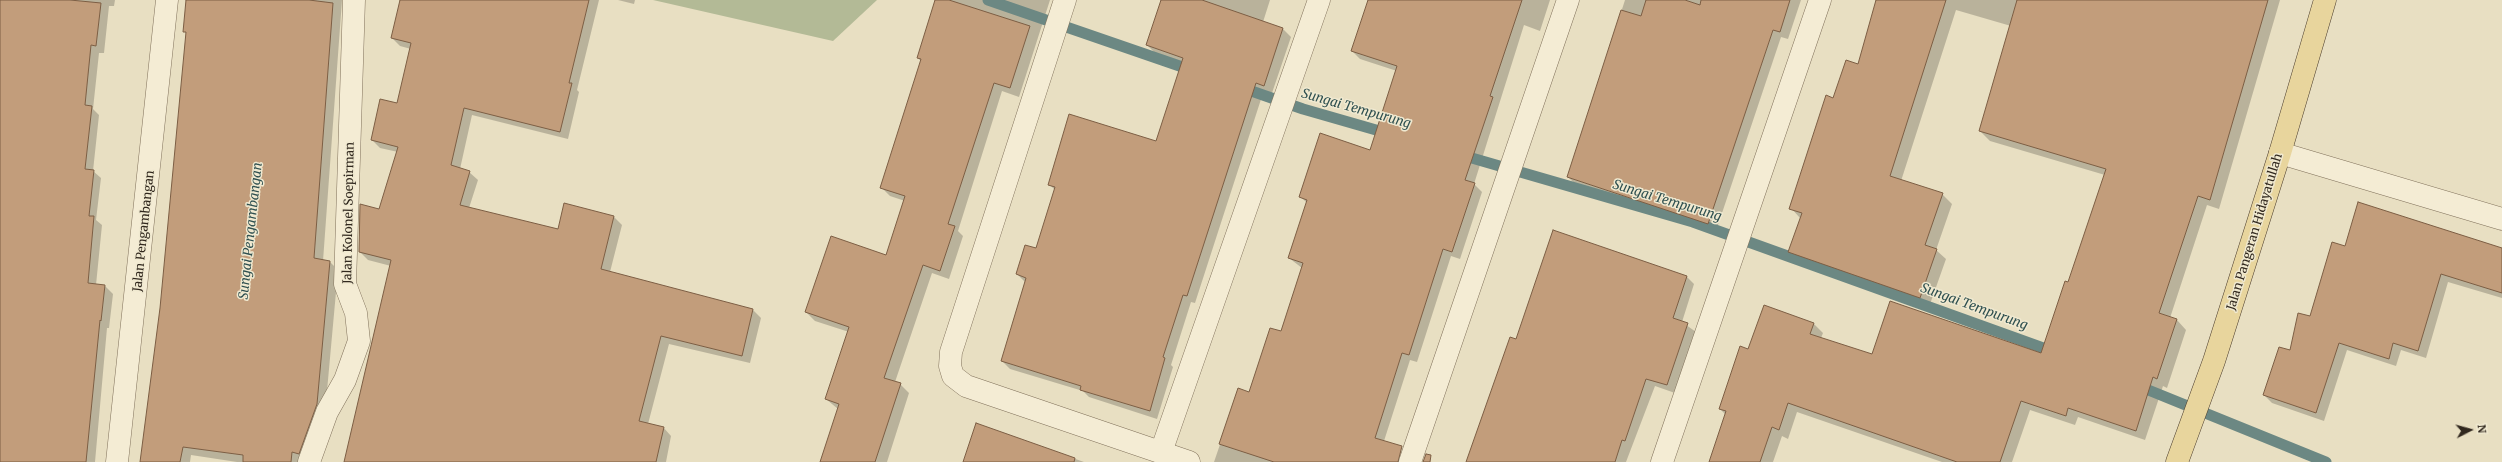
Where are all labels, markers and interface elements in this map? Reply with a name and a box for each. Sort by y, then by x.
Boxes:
water label: Sungai Tempurung [1300,86,1412,132]
street label: Jalan Kolonel Soepirman [341,142,357,284]
street label: Jalan Pangeran Hidayatullah [2224,152,2286,312]
water label: Sungai Pengambangan [236,162,266,300]
street label: Jalan Pengambangan [130,170,158,292]
water label: Sungai Tempurung [1611,177,1723,225]
water label: Sungai Tempurung [1918,280,2030,334]
north arrow [2450,410,2490,450]
text: N [2475,424,2489,434]

